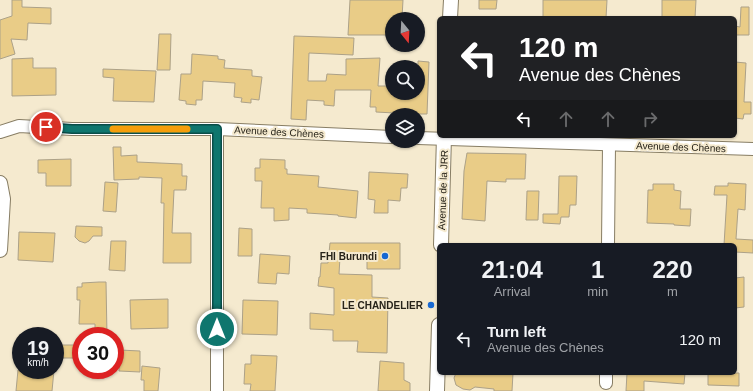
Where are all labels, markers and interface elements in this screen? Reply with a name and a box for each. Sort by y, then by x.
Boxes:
north arrow [385,12,425,52]
map controls [385,12,425,148]
icon: left [453,32,505,84]
text: 120 m [519,32,598,63]
button: search [385,60,425,100]
text: Avenue des Chènes [519,65,681,85]
button: layers [385,108,425,148]
icon: left [513,108,535,130]
icon: ahead [555,108,577,130]
icon: ahead [597,108,619,130]
icon: right [639,108,661,130]
pin [29,110,63,144]
icon: arrive [35,116,57,138]
street label: Avenue des Chènes [234,124,324,140]
street label: Avenue des Chènes [636,140,726,154]
street label: Avenue de la JRR [436,150,450,230]
place label: FHI Burundi [320,251,377,262]
marker: FHI Burundi [380,251,390,261]
text: 21:04 [481,256,543,283]
text: 1 [591,256,604,283]
text: 220 [653,256,693,283]
text: Arrival [494,284,531,299]
text: min [587,284,608,299]
text: m [667,284,678,299]
place label: LE CHANDELIER [342,300,424,311]
marker: LE CHANDELIER [426,300,436,310]
position arrow [196,308,238,350]
text: Turn left [487,323,546,340]
speed limit sign: 30 [72,327,124,379]
icon: left [453,328,475,350]
text: 120 m [679,331,721,348]
text: 19 [27,337,49,359]
text: Avenue des Chènes [487,340,604,355]
text: km/h [27,357,49,368]

